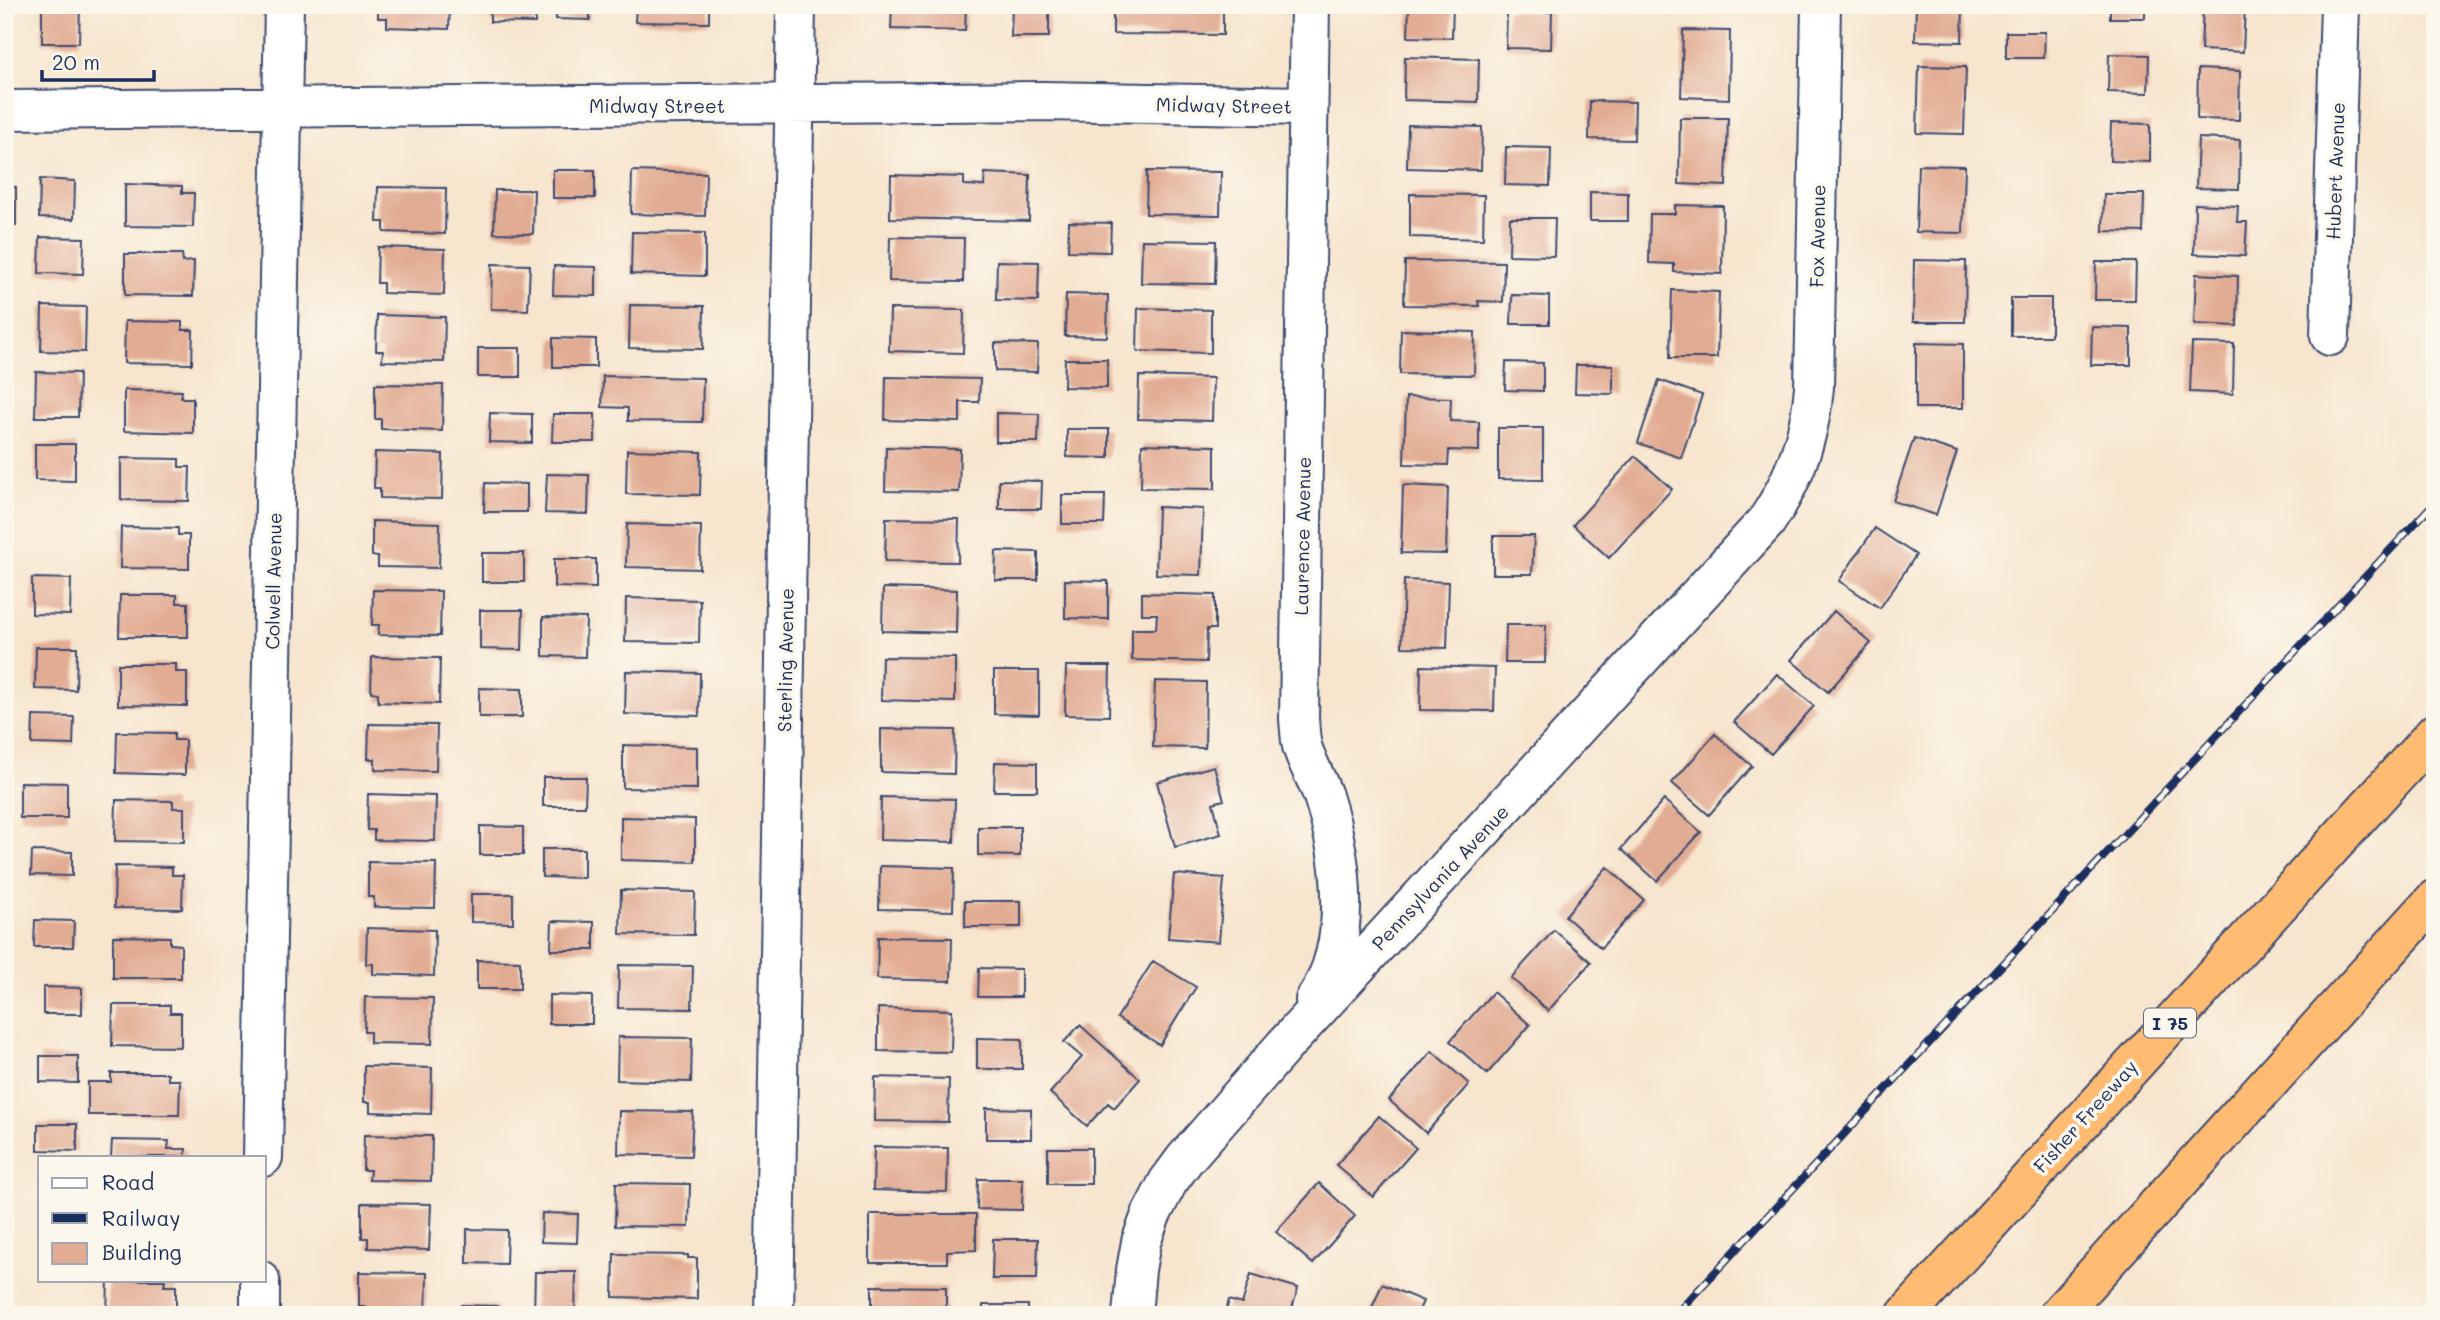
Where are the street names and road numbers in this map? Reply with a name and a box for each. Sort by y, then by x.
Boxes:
street label: Midway Street [1156,91,1292,119]
street label: Midway Street [589,93,725,118]
street label: Hubert Avenue [2320,102,2350,240]
street label: Fox Avenue [1804,184,1830,288]
street label: Laurence Avenue [1288,456,1316,616]
street label: Colwell Avenue [259,512,287,650]
street label: Sterling Avenue [771,588,799,732]
street label: Pennsylvania Avenue [1366,799,1514,955]
road number: I 75 [2144,1008,2196,1038]
street label: Fisher Freeway [2028,1054,2142,1178]

